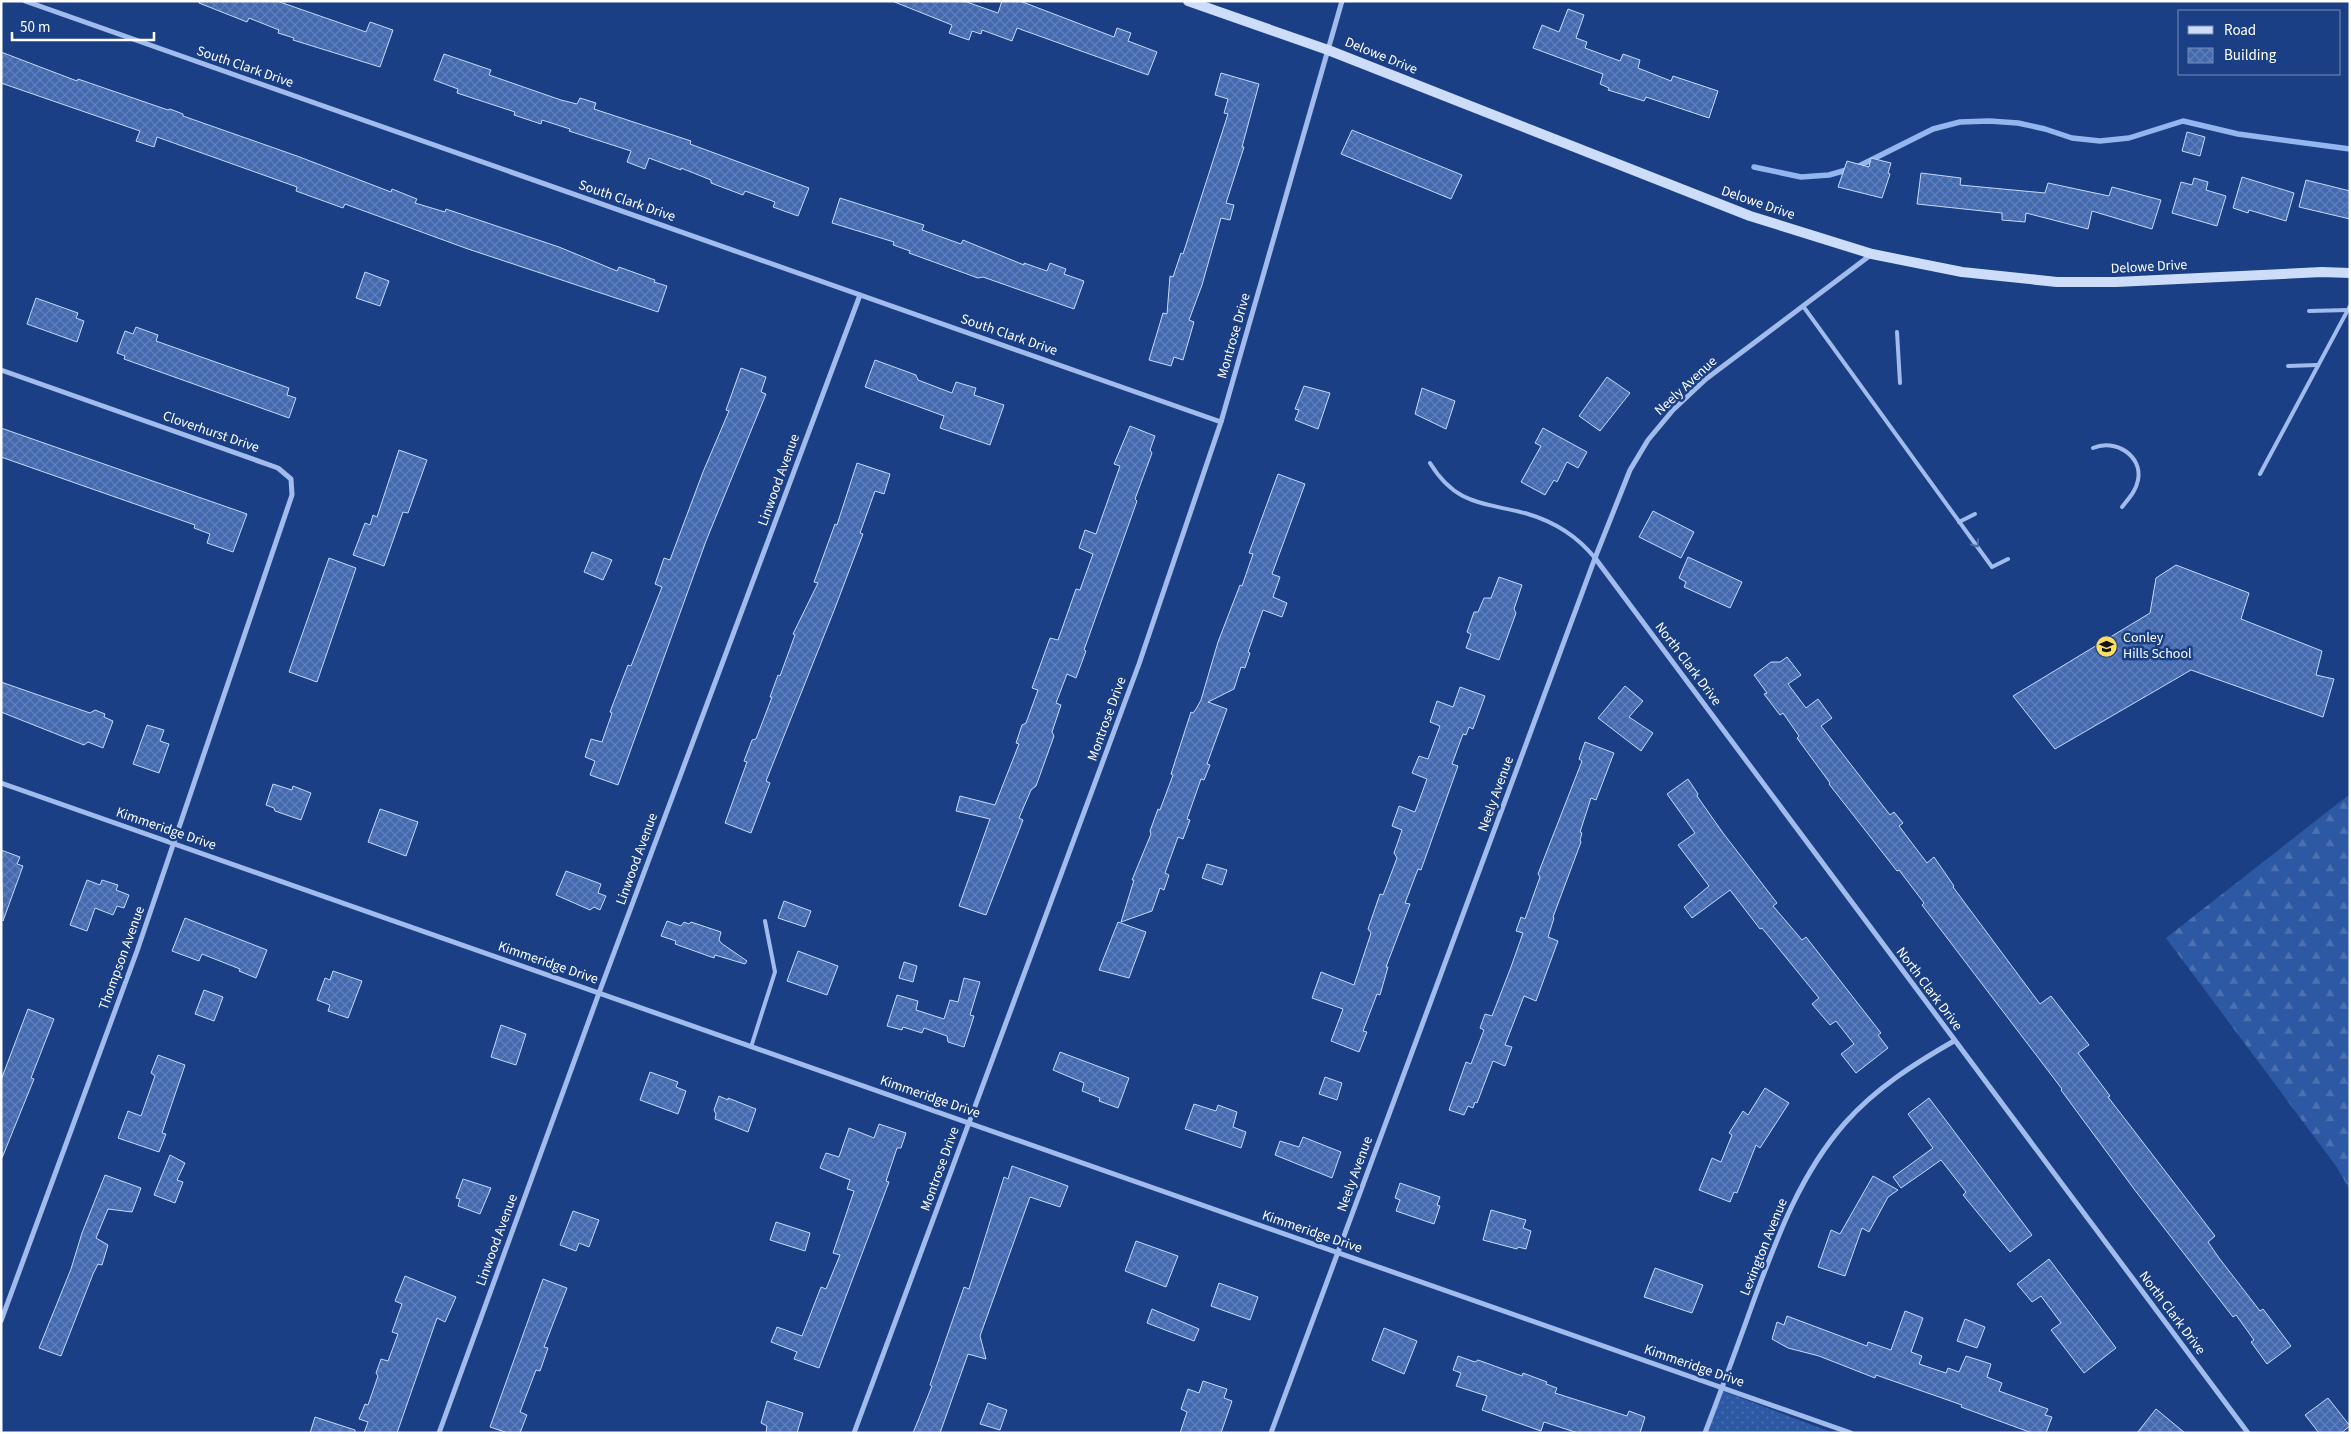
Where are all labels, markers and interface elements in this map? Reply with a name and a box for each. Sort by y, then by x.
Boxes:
scale bar [12,10,155,42]
legend [2178,10,2341,75]
text: 50 m [20,17,50,38]
text: Road [2224,20,2256,41]
street label: Delowe Drive [1342,32,1420,80]
street label: South Clark Drive [194,41,296,93]
text: Building [2224,45,2277,66]
street label: South Clark Drive [576,175,678,227]
street label: Delowe Drive [1718,181,1798,225]
street label: Delowe Drive [2110,255,2188,279]
street label: Montrose Drive [1212,291,1256,381]
street label: South Clark Drive [958,309,1060,361]
street label: Neely Avenue [1650,352,1722,420]
street label: Cloverhurst Drive [160,406,262,458]
street label: Linwood Avenue [753,431,805,529]
one-way arrow [1970,538,1978,547]
street label: North Clark Drive [1650,618,1726,710]
place label: Conley Hills School [2123,628,2192,664]
school or university icon: Conley Hills School [2095,634,2119,658]
street label: Montrose Drive [1082,674,1132,764]
street label: Neely Avenue [1473,753,1519,835]
street label: Kimmeridge Drive [113,802,219,856]
street label: Linwood Avenue [611,810,663,908]
street label: Thompson Avenue [94,903,150,1013]
street label: Kimmeridge Drive [495,936,601,990]
street label: North Clark Drive [1891,943,1967,1035]
street label: Kimmeridge Drive [877,1070,983,1124]
street label: Montrose Drive [915,1124,965,1214]
street label: Neely Avenue [1332,1133,1378,1215]
street label: Linwood Avenue [471,1191,523,1289]
street label: Lexington Avenue [1735,1195,1793,1299]
street label: Kimmeridge Drive [1259,1205,1365,1259]
street label: North Clark Drive [2134,1267,2210,1359]
street label: Kimmeridge Drive [1641,1339,1747,1393]

